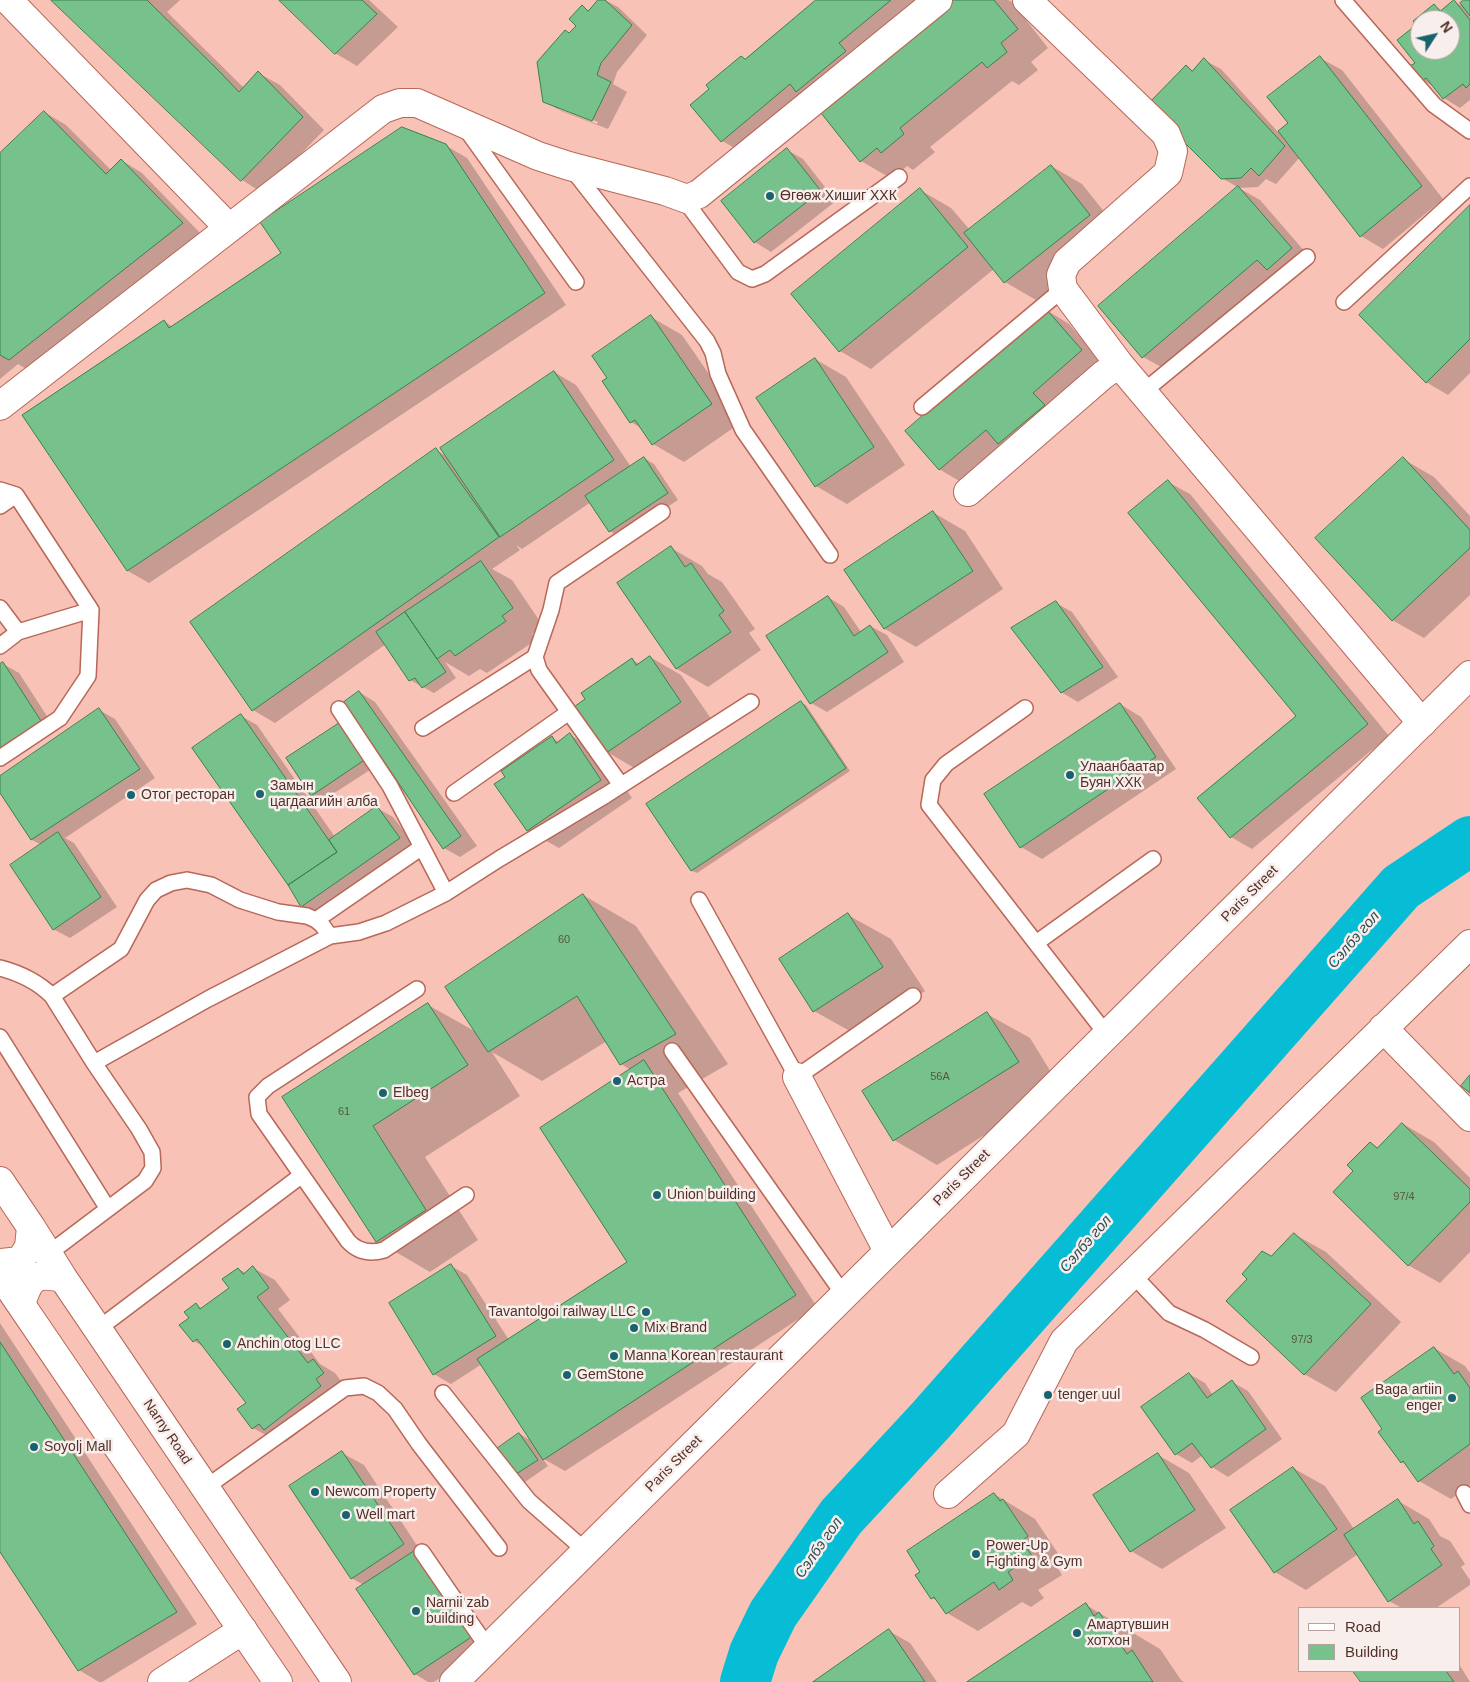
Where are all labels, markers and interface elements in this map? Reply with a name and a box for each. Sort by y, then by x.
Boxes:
north arrow [1410,10,1460,60]
text: N [1437,18,1456,36]
place label: Өгөөж Хишиг ХХК [780,188,897,204]
marker: Өгөөж Хишиг ХХК [764,190,776,202]
place label: Улаанбаатар Буян ХХК [1080,759,1164,792]
marker: Улаанбаатар Буян ХХК [1064,769,1076,781]
place label: Замын цагдаагийн алба [270,778,378,810]
place label: Отог ресторан [141,787,235,803]
marker: Замын цагдаагийн алба [254,788,266,800]
marker: Отог ресторан [125,789,137,801]
street label: Paris Street [1218,862,1282,926]
water label: Сэлбэ гол [1324,908,1384,972]
house number: 60 [558,933,570,947]
house number: 56А [930,1070,950,1084]
place label: Астра [627,1073,665,1089]
marker: Астра [611,1075,623,1087]
place label: Elbeg [393,1085,429,1101]
marker: Elbeg [377,1087,389,1099]
house number: 61 [338,1105,350,1119]
street label: Paris Street [930,1146,994,1210]
place label: Union building [667,1187,756,1203]
marker: Union building [651,1189,663,1201]
house number: 97/4 [1393,1190,1415,1204]
water label: Сэлбэ гол [1056,1212,1116,1276]
place label: Tavantolgoi railway LLC [488,1304,636,1320]
marker: Tavantolgoi railway LLC [640,1306,652,1318]
place label: Mix Brand [644,1320,707,1336]
marker: Mix Brand [628,1322,640,1334]
house number: 97/3 [1291,1333,1313,1347]
place label: Anchin otog LLC [237,1336,341,1352]
marker: Anchin otog LLC [221,1338,233,1350]
place label: Manna Korean restaurant [624,1348,783,1364]
marker: Manna Korean restaurant [608,1350,620,1362]
place label: GemStone [577,1367,644,1383]
marker: GemStone [561,1369,573,1381]
place label: Baga artiin enger [1375,1382,1442,1414]
place label: tenger uul [1058,1387,1120,1403]
marker: tenger uul [1042,1389,1054,1401]
marker: Baga artiin enger [1446,1392,1458,1404]
street label: Narny Road [139,1396,195,1468]
street label: Paris Street [642,1432,706,1496]
place label: Soyolj Mall [44,1439,112,1455]
marker: Soyolj Mall [28,1441,40,1453]
place label: Newcom Property [325,1484,436,1500]
marker: Newcom Property [309,1486,321,1498]
place label: Well mart [356,1507,415,1523]
marker: Well mart [340,1509,352,1521]
water label: Сэлбэ гол [792,1514,846,1582]
place label: Power-Up Fighting & Gym [986,1538,1082,1570]
marker: Power-Up Fighting & Gym [970,1548,982,1560]
place label: Narnii zab building [426,1595,489,1628]
marker: Narnii zab building [410,1605,422,1617]
legend [1298,1607,1460,1672]
place label: Амартүвшин хотхон [1087,1617,1169,1650]
text: Road [1345,1618,1381,1635]
marker: Амартүвшин хотхон [1071,1627,1083,1639]
text: Building [1345,1643,1398,1660]

